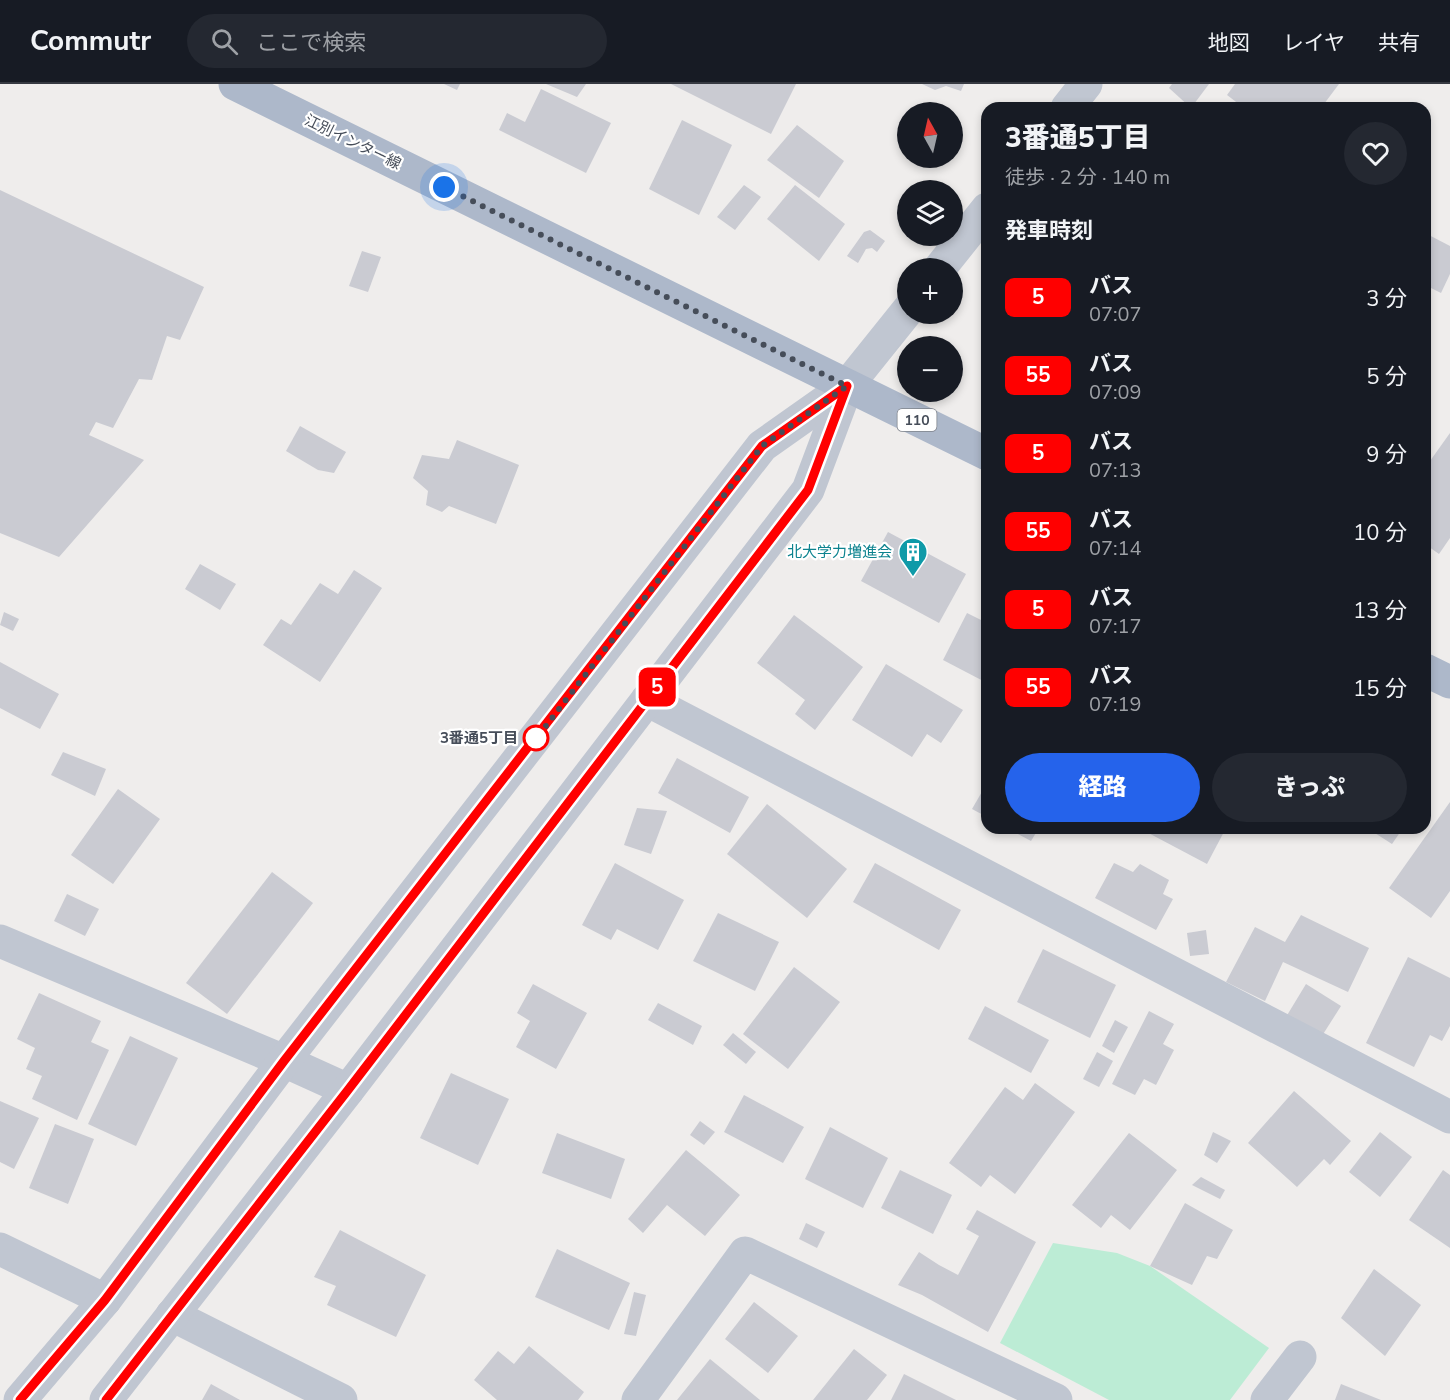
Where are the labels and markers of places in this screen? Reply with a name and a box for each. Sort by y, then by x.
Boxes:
building icon: 北大学力増進会 [897,536,929,578]
place label: 北大学力増進会 [787,542,892,562]
marker: 3番通5丁目 [523,725,549,751]
place label: 3番通5丁目 [440,728,518,748]

